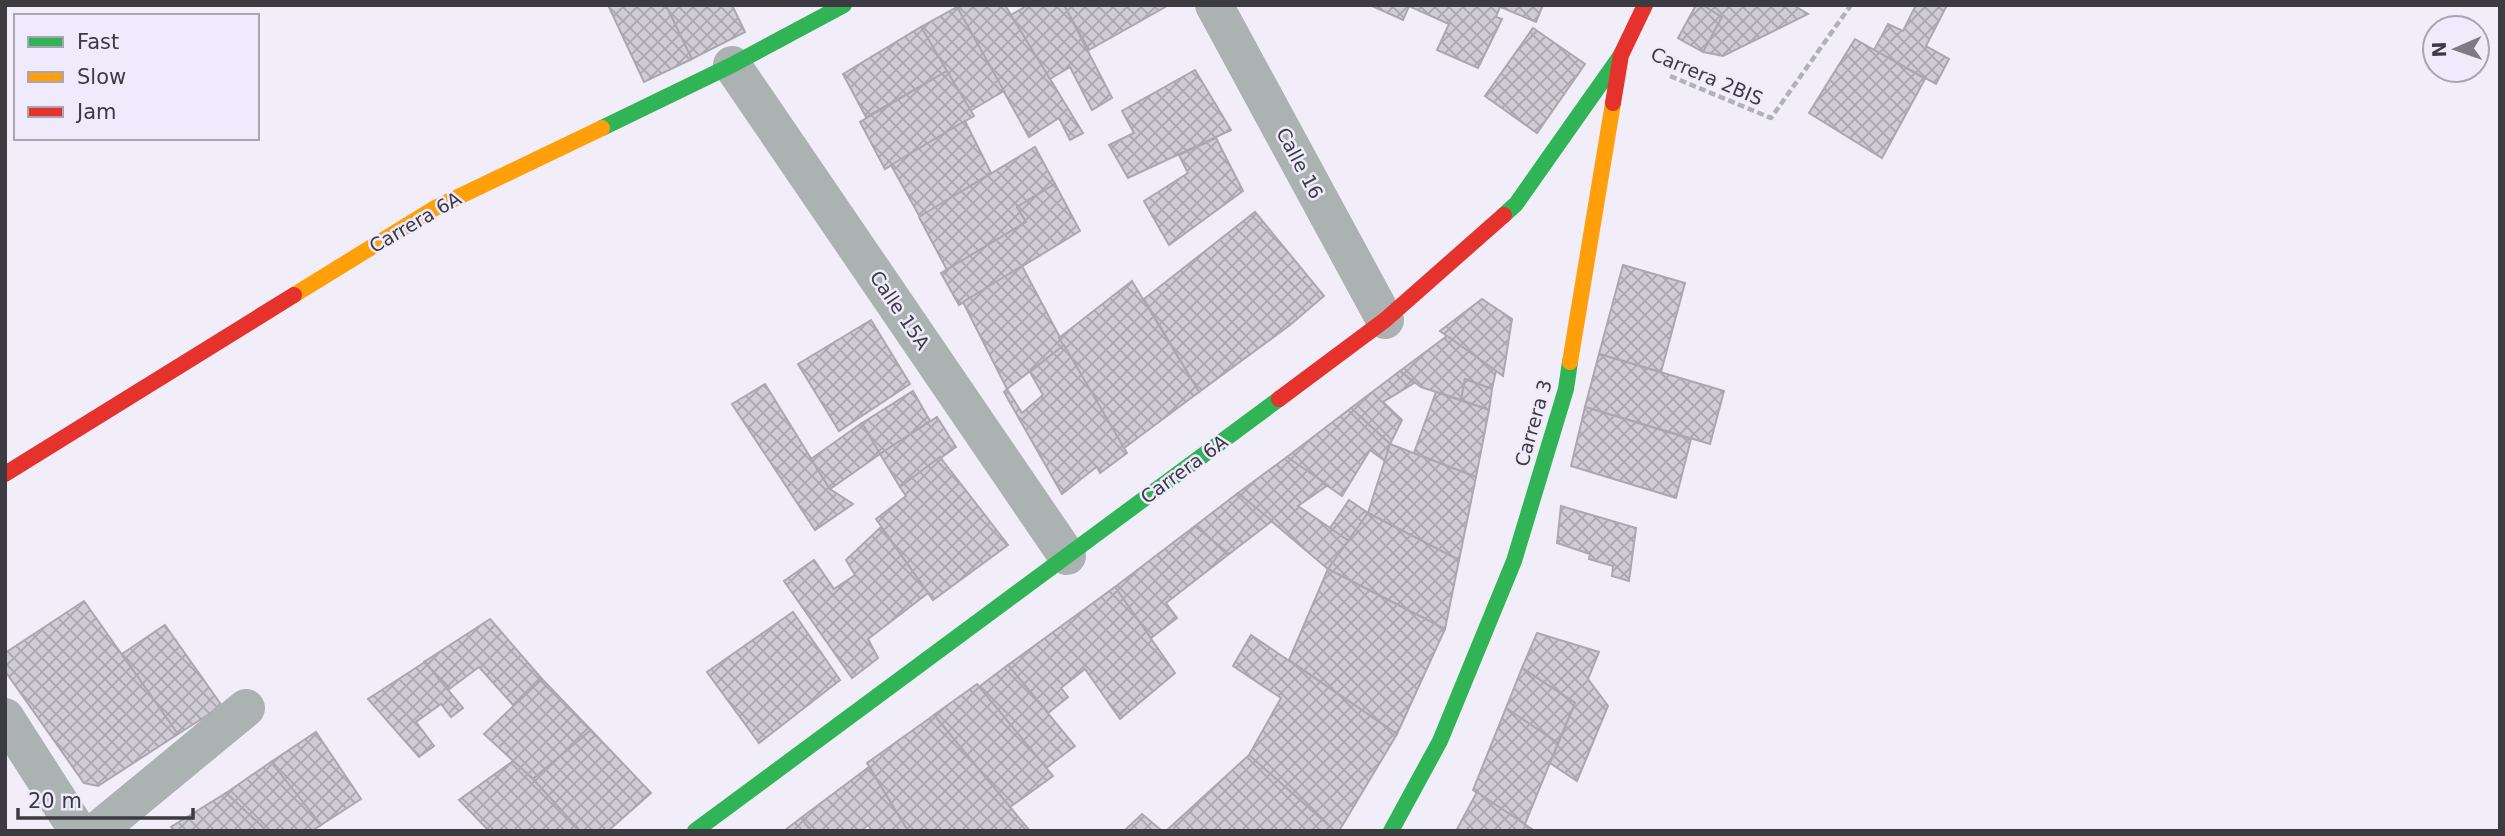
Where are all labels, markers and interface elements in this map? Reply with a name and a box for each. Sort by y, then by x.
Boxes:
legend [14,14,259,140]
north arrow [2421,14,2491,84]
text: Fast [77,30,119,54]
text: N [2428,41,2450,58]
street label: Carrera 2BIS [1648,42,1766,110]
text: Slow [77,65,126,89]
text: Jam [75,100,117,124]
street label: Calle 16 [1272,124,1328,202]
street label: Carrera 6A [365,187,465,257]
street label: Calle 15A [866,266,934,354]
street label: Carrera 3 [1510,377,1556,469]
street label: Carrera 6A [1136,430,1232,508]
scale bar [18,776,192,820]
text: 20 m [28,789,82,813]

